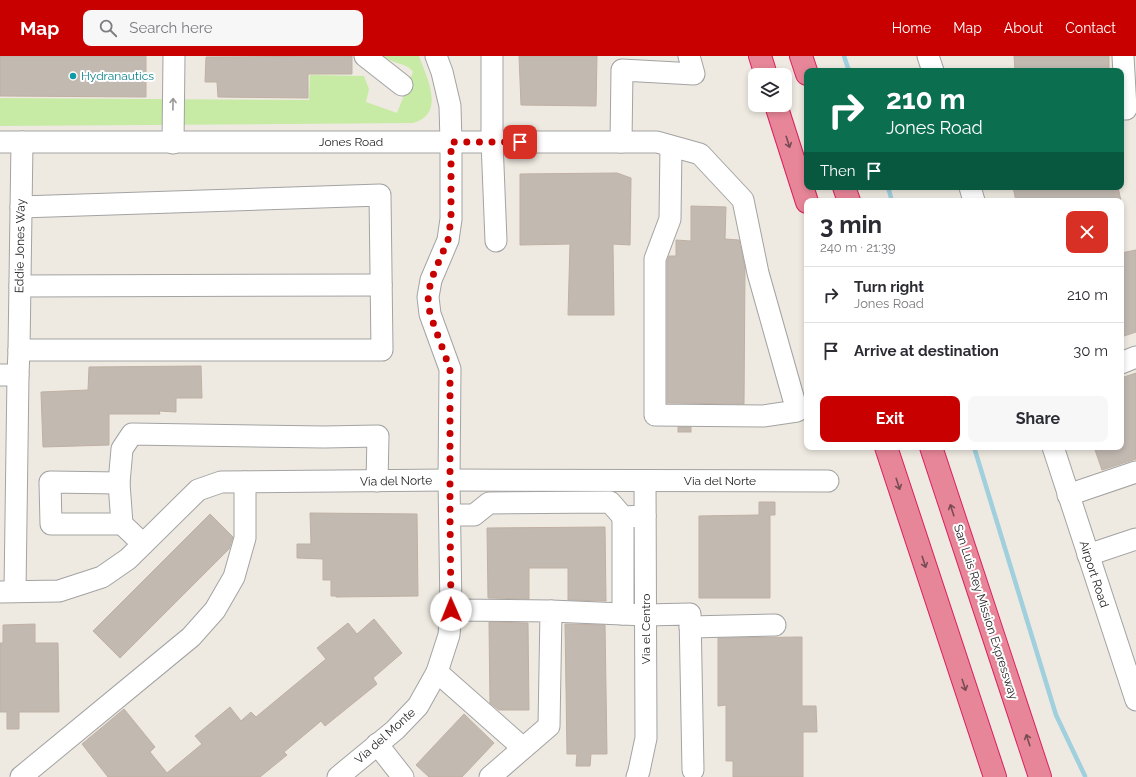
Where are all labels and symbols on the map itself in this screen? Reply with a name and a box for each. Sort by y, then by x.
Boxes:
place label: Hydranautics [81,69,154,83]
marker: Hydranautics [68,71,78,81]
one-way arrow [169,98,177,111]
pin [503,125,537,159]
street label: Jones Road [319,135,383,149]
one-way arrow [785,135,792,148]
street label: Eddie Jones Way [12,198,28,293]
street label: Via del Norte [360,473,432,489]
street label: Via del Norte [684,474,756,488]
one-way arrow [895,477,902,490]
one-way arrow [948,504,955,517]
street label: San Luis Rey Mission Expressway [951,523,1021,702]
street label: Airport Road [1077,539,1111,609]
one-way arrow [920,555,928,567]
position arrow [430,589,472,631]
street label: Via el Centro [639,594,653,664]
one-way arrow [961,679,969,691]
street label: Via del Monte [352,705,418,767]
one-way arrow [1024,734,1031,747]

